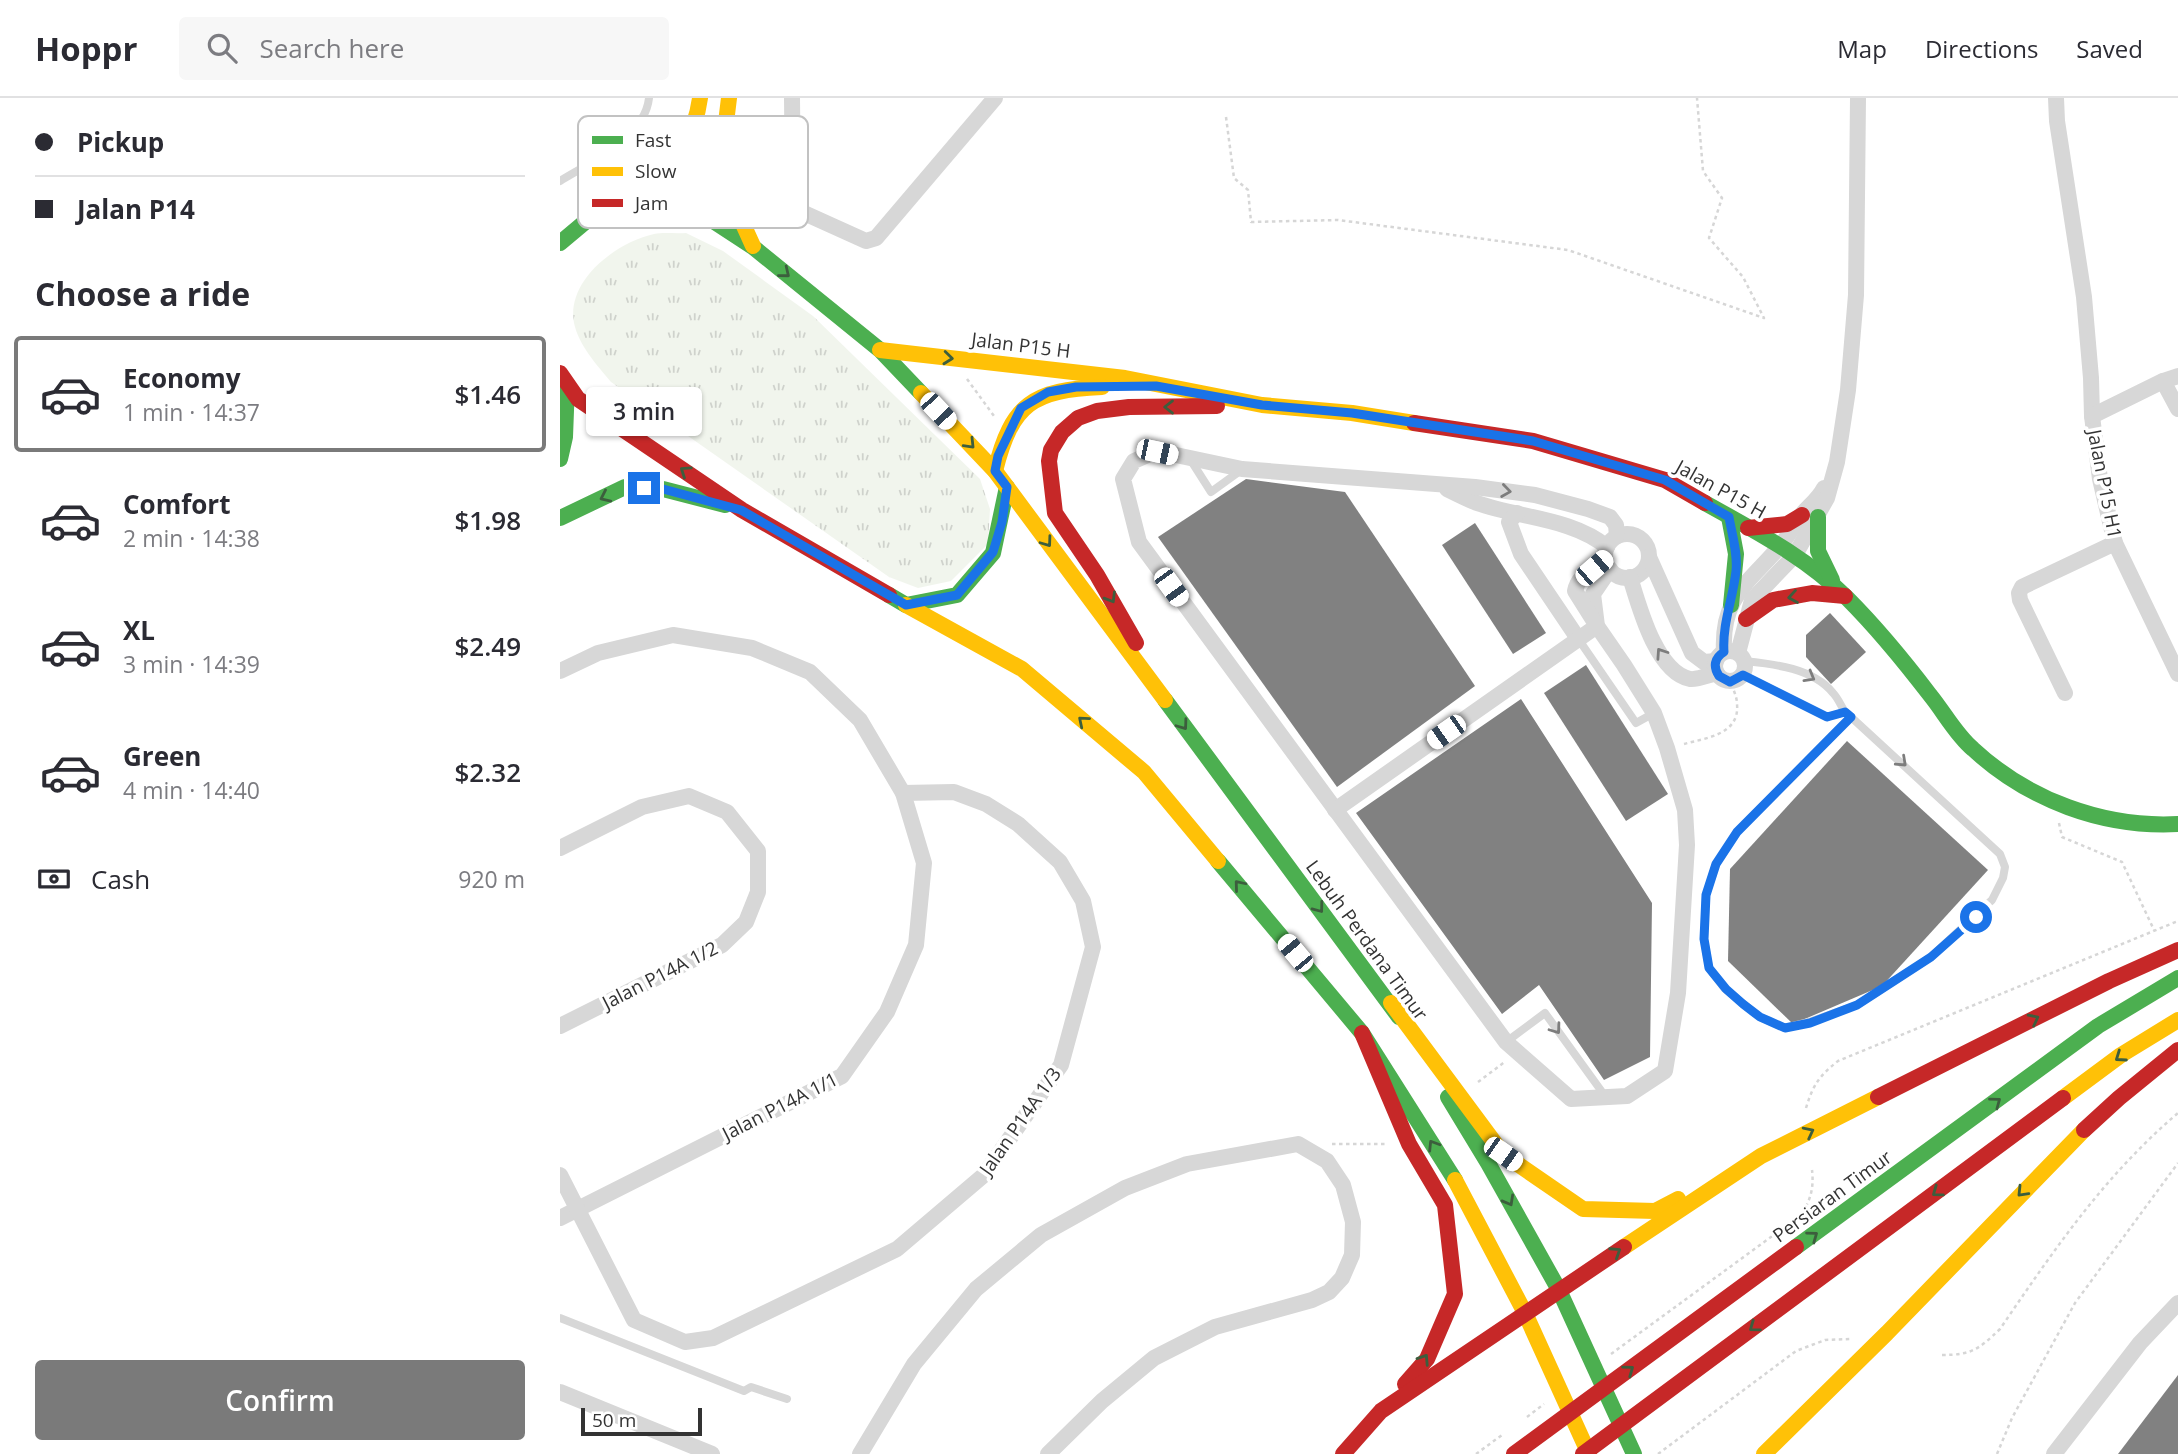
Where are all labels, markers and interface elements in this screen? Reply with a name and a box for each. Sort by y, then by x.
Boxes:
search box [179,17,669,80]
text: Hoppr [35,26,137,71]
icon: search [203,29,241,67]
text: Search here [259,30,404,66]
text: Map [1837,32,1887,65]
text: Directions [1925,32,2038,65]
text: Saved [2076,32,2143,65]
legend [578,116,808,228]
text: Pickup [77,124,164,160]
text: Fast [635,127,671,153]
text: Slow [635,158,677,184]
text: Jam [633,190,668,216]
text: Jalan P14 [77,191,195,227]
one-way arrow [778,265,790,278]
text: Choose a ride [35,272,250,315]
street label: Jalan P15 H [968,326,1072,364]
one-way arrow [942,350,954,365]
text: Economy [123,360,241,396]
icon: car [39,363,102,426]
text: $1.46 [454,376,521,412]
callout: 3 min [586,386,702,436]
car [916,388,961,434]
text: 3 min [613,395,675,427]
text: 1 min · 14:37 [123,396,260,428]
one-way arrow [1163,399,1174,415]
street label: Jalan P15 H1 [2081,425,2128,541]
one-way arrow [961,436,974,449]
car [1135,437,1180,467]
street label: Jalan P15 H [1669,452,1771,525]
one-way arrow [680,467,693,480]
route end [628,472,660,504]
one-way arrow [1501,484,1512,499]
text: Comfort [123,486,230,522]
one-way arrow [600,488,612,502]
icon: car [39,489,102,552]
text: $1.98 [454,502,521,538]
text: 2 min · 14:38 [123,522,260,554]
one-way arrow [1039,534,1052,547]
car [1572,546,1617,590]
car [1151,564,1192,610]
one-way arrow [1787,589,1799,604]
one-way arrow [1103,591,1116,604]
text: XL [123,612,155,648]
icon: car [39,615,102,678]
text: $2.49 [454,628,521,664]
text: 3 min · 14:39 [123,648,260,680]
one-way arrow [1657,648,1669,661]
one-way arrow [1802,669,1815,682]
car [1423,711,1470,753]
one-way arrow [1078,717,1091,729]
one-way arrow [1175,717,1188,729]
text: Green [123,738,201,774]
icon: car [39,741,102,804]
one-way arrow [1894,753,1907,766]
text: $2.32 [454,754,521,790]
text: 4 min · 14:40 [123,774,260,806]
street label: Lebuh Perdana Timur [1300,855,1434,1025]
icon: cash [35,860,73,898]
text: Cash [91,861,150,897]
text: 920 m [458,863,525,895]
one-way arrow [1235,881,1247,894]
one-way arrow [1310,900,1323,912]
route start [1960,901,1992,933]
car [1274,930,1317,976]
street label: Jalan P14A 1/2 [596,935,722,1016]
one-way arrow [2027,1013,2039,1027]
one-way arrow [1548,1021,1561,1034]
one-way arrow [2115,1049,2128,1061]
street label: Jalan P14A 1/3 [972,1062,1067,1182]
street label: Jalan P14A 1/1 [716,1066,842,1147]
one-way arrow [1988,1097,2001,1110]
one-way arrow [1802,1127,1814,1141]
car [1480,1133,1527,1175]
one-way arrow [1429,1140,1442,1153]
street label: Persiaran Timur [1767,1144,1897,1248]
one-way arrow [1933,1184,1945,1196]
one-way arrow [2018,1184,2031,1197]
one-way arrow [1501,1193,1514,1206]
one-way arrow [1805,1232,1817,1244]
one-way arrow [1608,1247,1621,1260]
one-way arrow [1750,1319,1762,1332]
one-way arrow [1416,1354,1429,1367]
button: Confirm [35,1360,525,1440]
one-way arrow [1621,1366,1634,1379]
scale bar [581,1405,702,1437]
text: 50 m [592,1407,636,1433]

